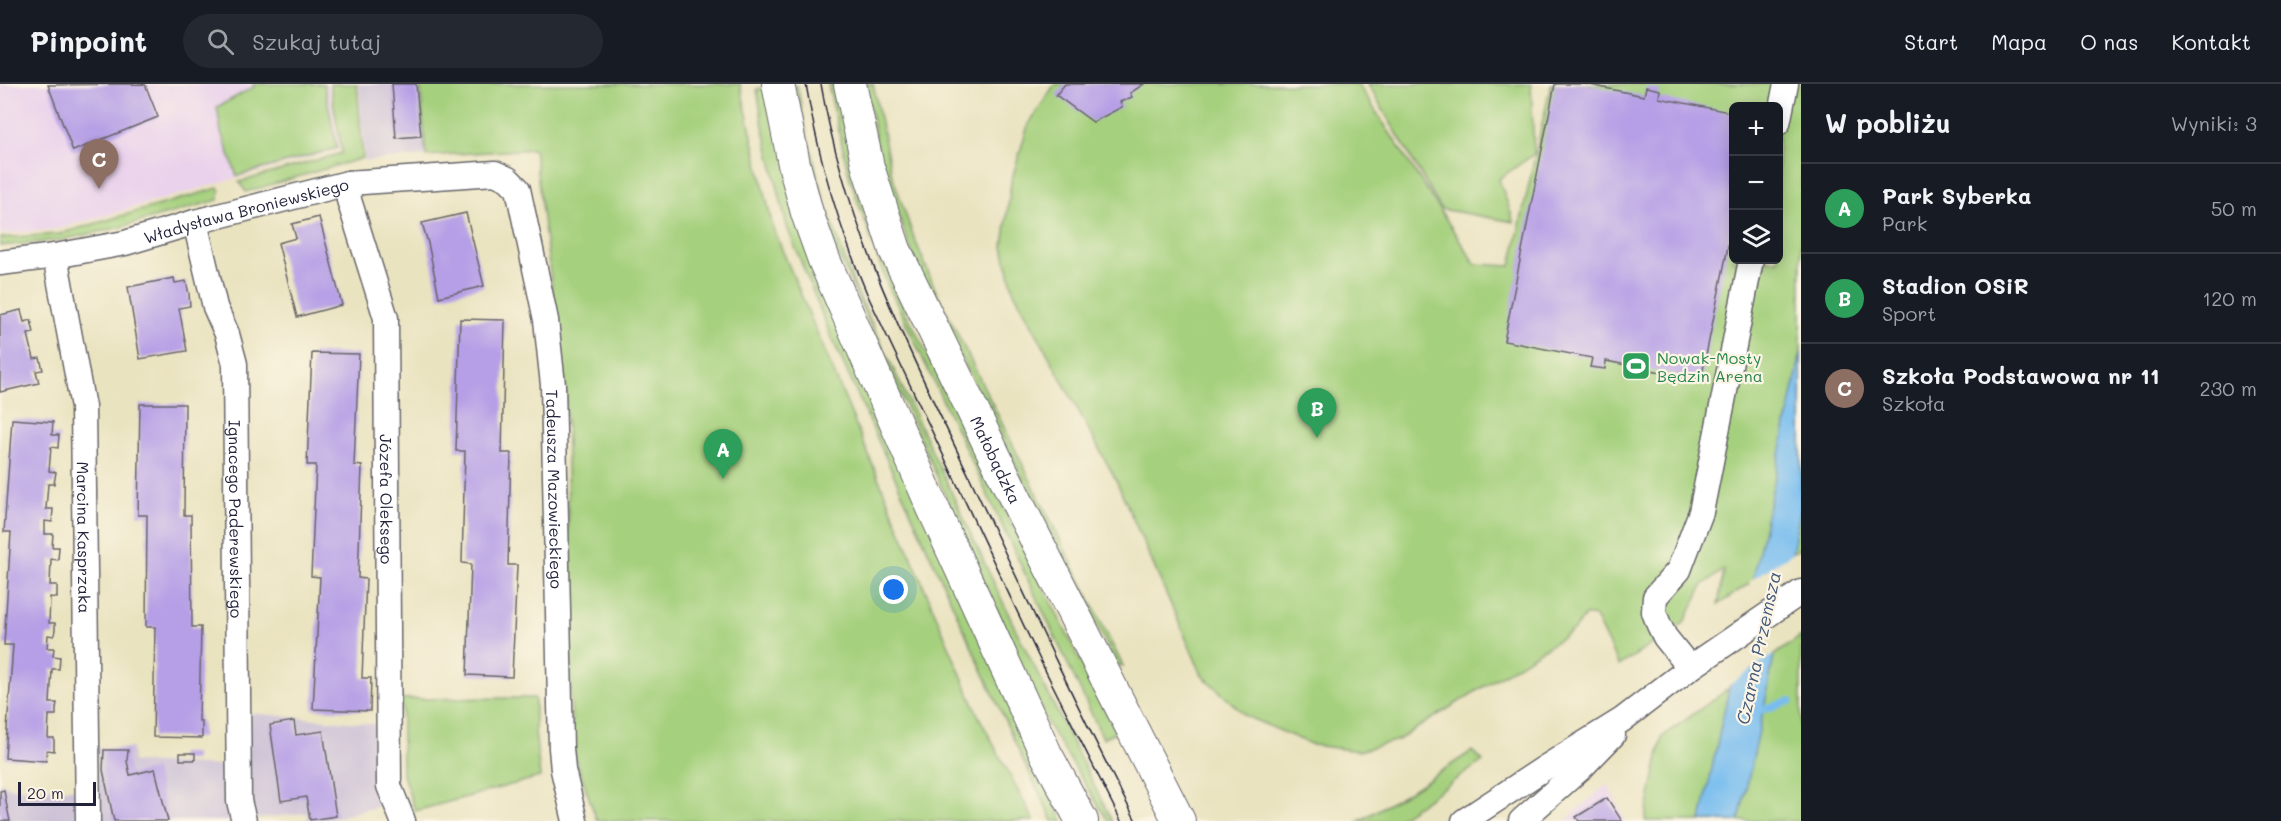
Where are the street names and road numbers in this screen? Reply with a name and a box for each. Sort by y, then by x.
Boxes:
street label: Władysława Broniewskiego [141,173,351,247]
street label: Tadeusza Mazowieckiego [543,389,568,589]
street label: Małobądzka [966,412,1027,507]
street label: Ignacego Paderewskiego [225,420,248,618]
street label: Józefa Oleksego [376,434,398,564]
street label: Marcina Kasprzaka [73,461,96,613]

